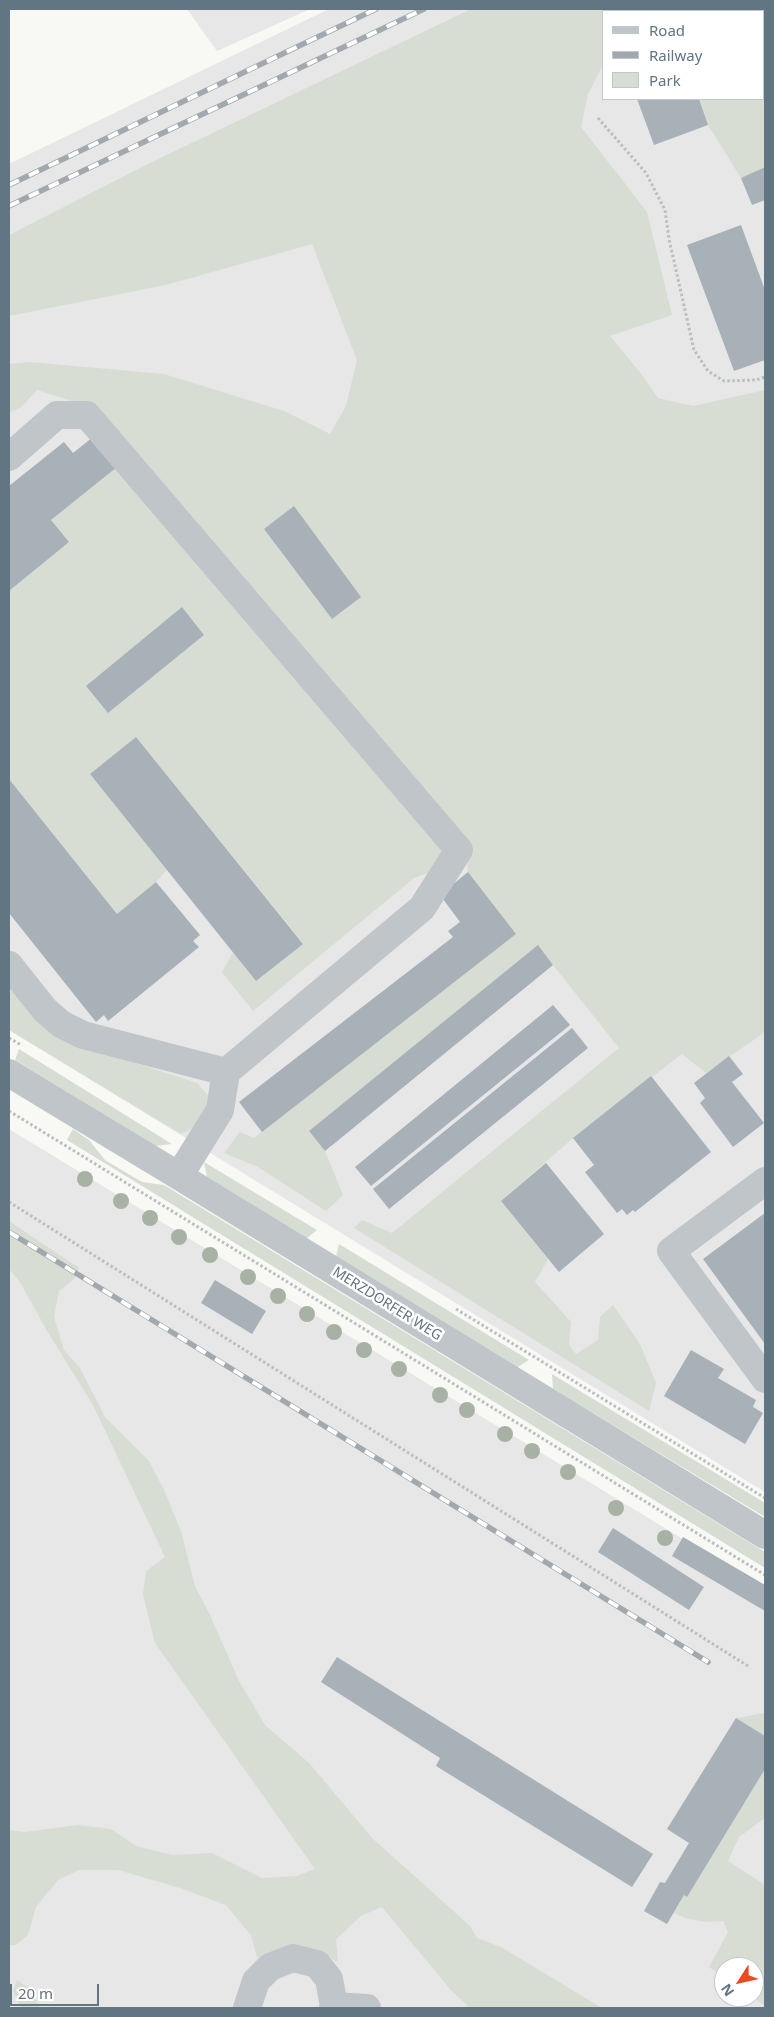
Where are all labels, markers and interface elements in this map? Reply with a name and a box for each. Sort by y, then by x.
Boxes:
legend [602,10,764,100]
text: Road [649,20,685,40]
text: Railway [649,45,702,65]
text: Park [649,70,681,90]
street label: MERZDORFER WEG [329,1264,445,1344]
north arrow [714,1957,764,2007]
scale bar [12,1974,101,2006]
text: N [716,1980,738,2000]
text: 20 m [18,1983,53,2003]

